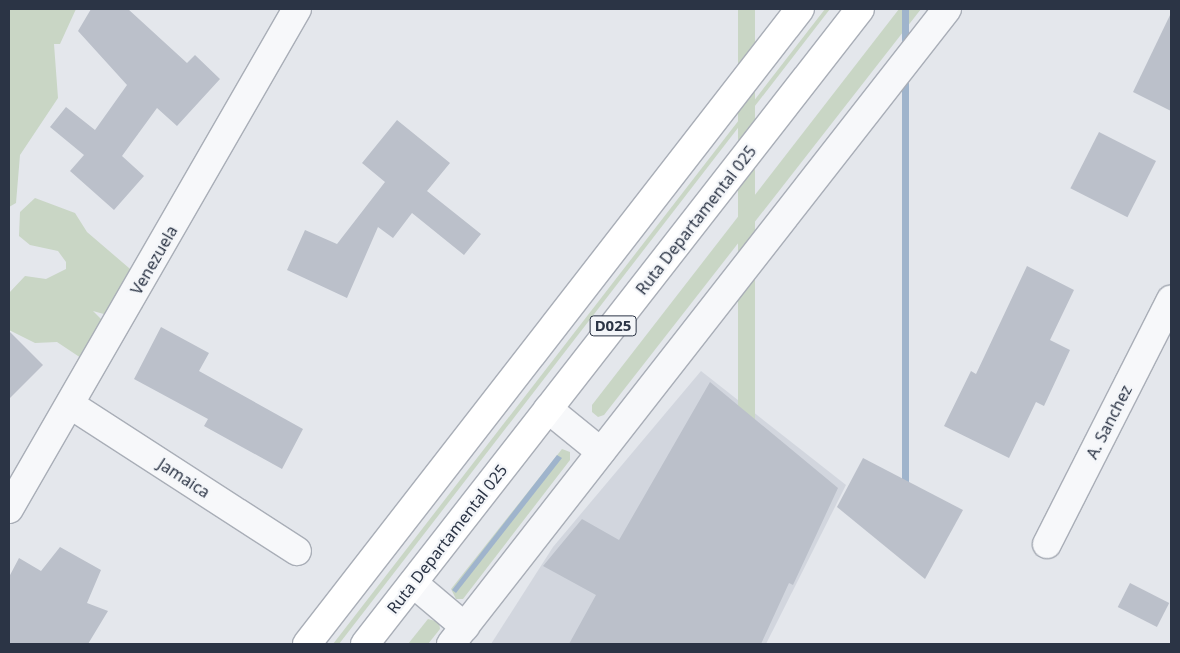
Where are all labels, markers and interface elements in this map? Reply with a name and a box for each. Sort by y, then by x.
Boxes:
street label: Ruta Departamental 025 [632,142,760,298]
street label: Venezuela [127,222,181,298]
road number: D025 [589,314,637,338]
street label: A. Sanchez [1082,382,1136,462]
street label: Jamaica [154,454,214,502]
street label: Ruta Departamental 025 [383,461,511,617]

